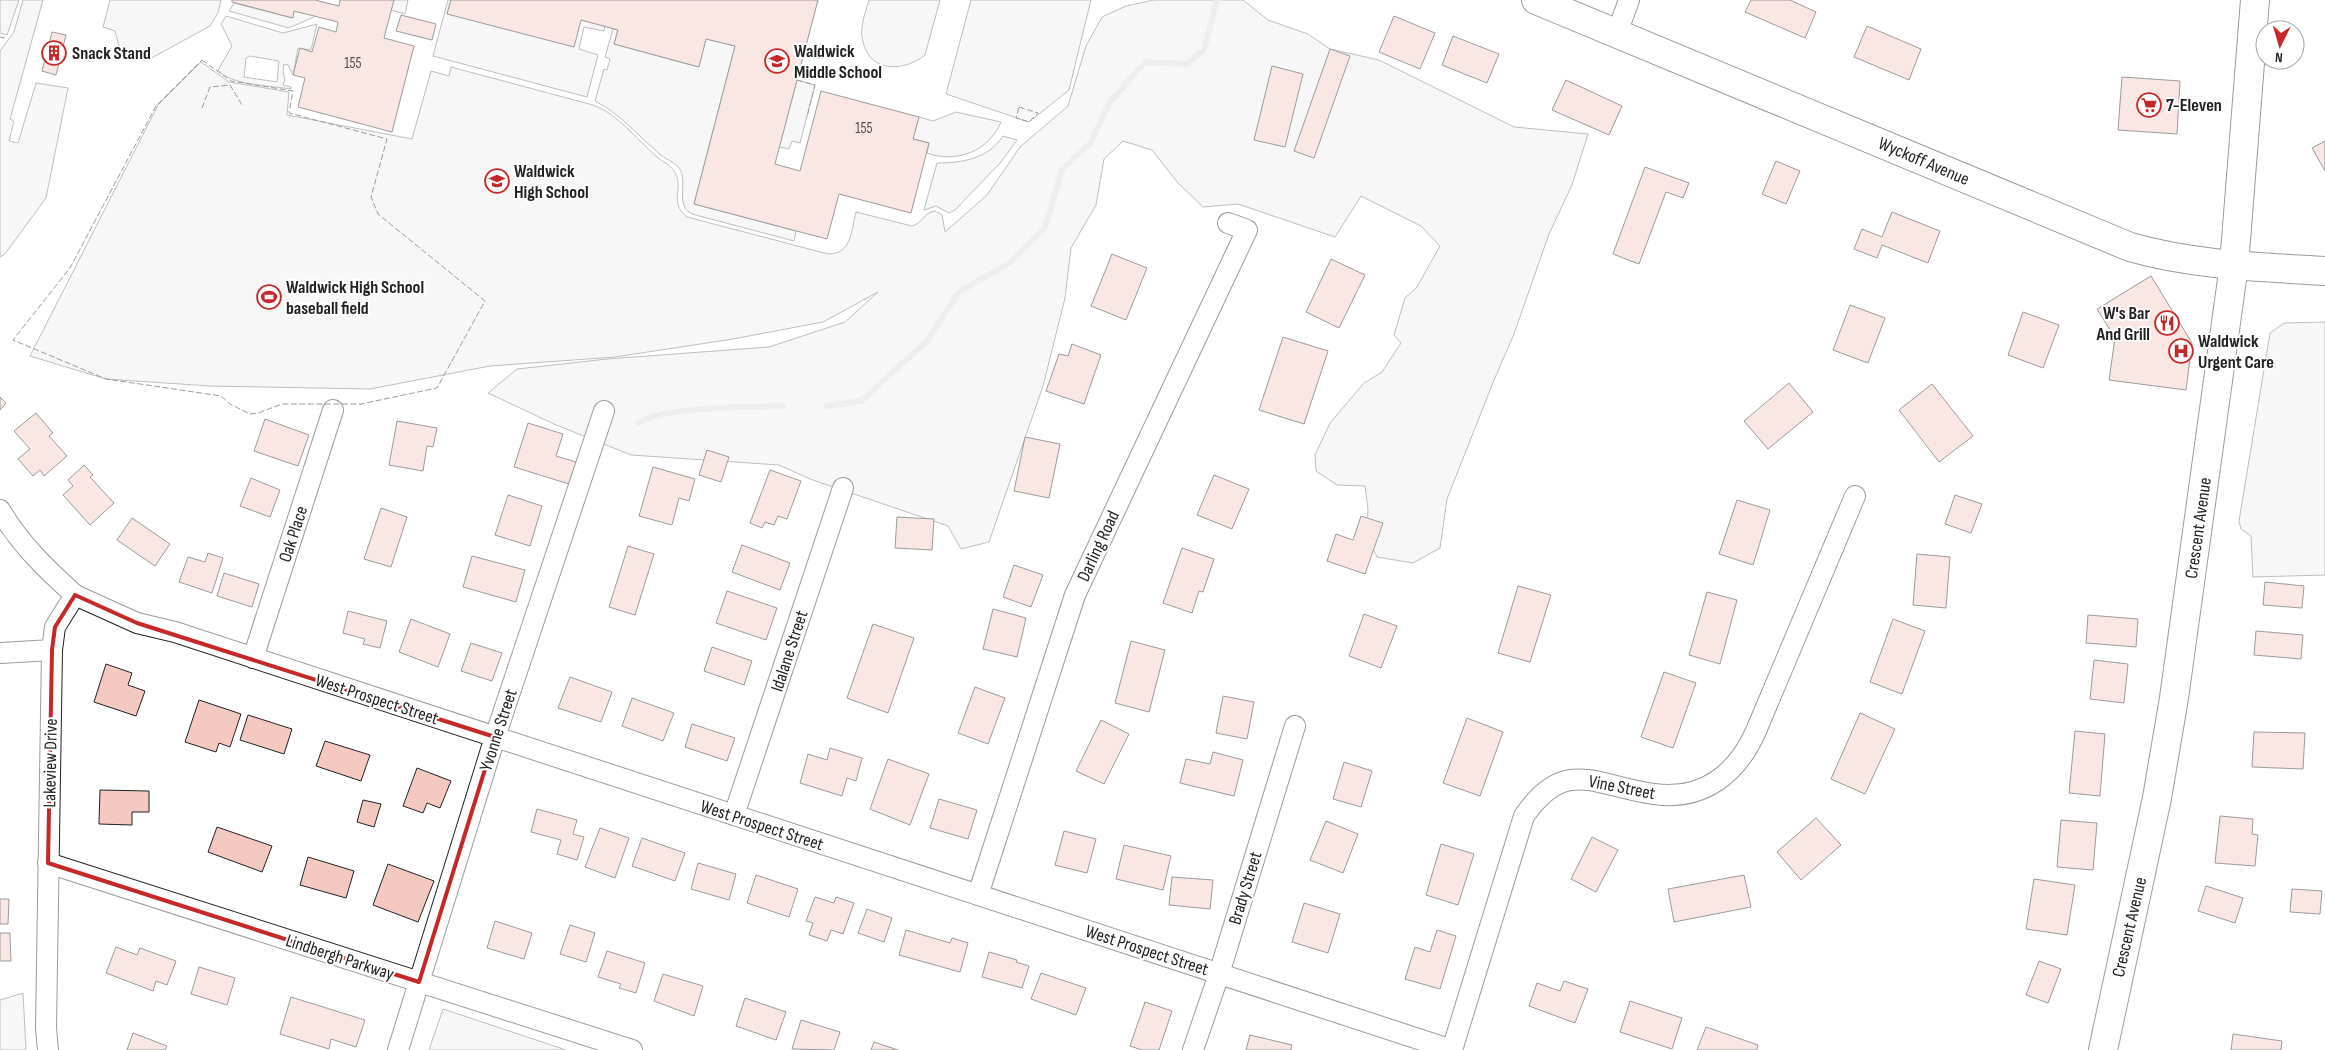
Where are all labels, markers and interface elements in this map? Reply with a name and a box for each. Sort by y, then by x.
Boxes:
north arrow [2255,20,2305,70]
building icon: Snack Stand [41,40,67,66]
place label: Waldwick Middle School [794,41,882,83]
place label: Snack Stand [72,43,151,64]
school or university icon: Waldwick Middle School [764,48,790,74]
text: N [2274,49,2283,66]
house number: 155 [344,54,362,73]
supermarket icon: 7-Eleven [2136,92,2162,118]
place label: 7-Eleven [2166,95,2222,116]
house number: 155 [855,119,873,138]
street label: Wyckoff Avenue [1875,133,1972,190]
place label: Waldwick High School [514,161,589,203]
school or university icon: Waldwick High School [484,168,510,194]
place label: Waldwick High School baseball field [286,277,424,319]
sports icon: Waldwick High School baseball field [256,284,282,310]
place label: W's Bar And Grill [2096,303,2150,345]
restaurant icon: W's Bar And Grill [2154,310,2180,336]
place label: Waldwick Urgent Care [2198,331,2274,373]
hospital icon: Waldwick Urgent Care [2168,338,2194,364]
street label: Crescent Avenue [2181,476,2216,580]
street label: Oak Place [275,504,312,565]
street label: Darling Road [1073,507,1124,585]
street label: Idalane Street [766,607,813,694]
street label: West Prospect Street [313,670,441,729]
street label: Yvonne Street [475,686,522,774]
street label: Lakeview Drive [39,718,62,808]
street label: Vine Street [1587,771,1657,804]
street label: West Prospect Street [698,796,826,855]
street label: Brady Street [1224,849,1267,927]
street label: Crescent Avenue [2108,875,2151,979]
street label: West Prospect Street [1083,921,1211,980]
street label: Lindbergh Parkway [283,930,397,985]

